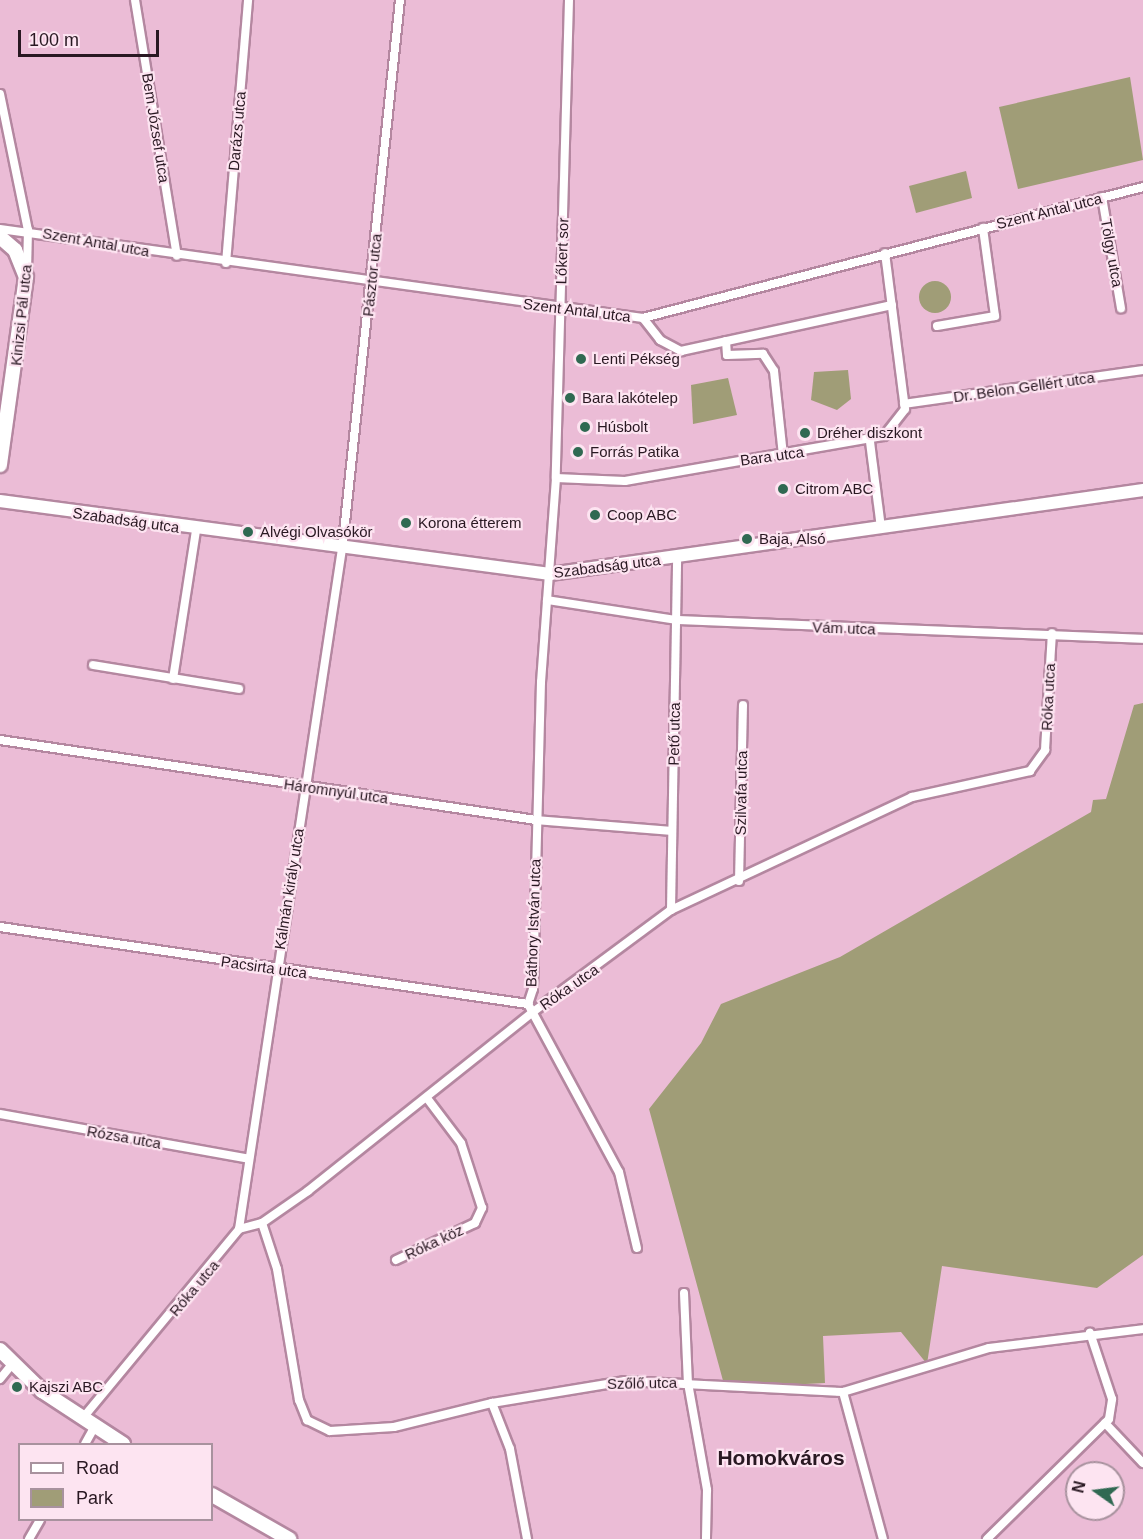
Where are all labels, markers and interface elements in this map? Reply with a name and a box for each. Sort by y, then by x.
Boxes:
scale bar [21,18,162,56]
text: 100 m [29,30,79,50]
street label: Bem József utca [138,72,174,184]
street label: Darázs utca [225,90,249,172]
street label: Szent Antal utca [994,189,1104,233]
street label: Lőkert sor [552,217,572,285]
street label: Tölgy utca [1097,217,1127,289]
street label: Szent Antal utca [41,224,151,260]
street label: Pásztor utca [359,233,385,317]
street label: Kinizsi Pál utca [7,263,35,367]
street label: Szent Antal utca [522,294,632,326]
place label: Lenti Pékség [593,350,680,368]
marker: Lenti Pékség [574,352,588,366]
street label: Dr. Belon Gellért utca [952,368,1096,406]
place label: Bara lakótelep [582,389,678,407]
marker: Bara lakótelep [563,391,577,405]
place label: Húsbolt [597,418,648,436]
marker: Húsbolt [578,420,592,434]
place label: Dréher diszkont [817,424,922,442]
marker: Dréher diszkont [798,426,812,440]
place label: Forrás Patika [590,443,679,461]
street label: Bara utca [739,443,805,469]
marker: Forrás Patika [571,445,585,459]
place label: Citrom ABC [795,480,874,498]
marker: Citrom ABC [776,482,790,496]
street label: Szabadság utca [71,504,181,536]
place label: Coop ABC [607,506,678,524]
marker: Coop ABC [588,508,602,522]
place label: Korona étterem [418,514,521,532]
marker: Korona étterem [399,516,413,530]
place label: Alvégi Olvasókör [260,523,373,541]
marker: Alvégi Olvasókör [241,525,255,539]
place label: Baja, Alsó [759,530,827,548]
marker: Baja, Alsó [740,532,754,546]
street label: Szabadság utca [553,551,661,581]
street label: Vám utca [812,618,876,638]
street label: Róka utca [1037,663,1059,731]
street label: Pető utca [664,702,684,766]
street label: Szilvafa utca [731,750,751,836]
street label: Háromnyúl utca [283,775,389,807]
street label: Kálmán király utca [271,827,307,951]
street label: Báthory István utca [522,859,544,987]
street label: Pacsirta utca [220,952,308,982]
street label: Róka utca [536,960,602,1014]
street label: Rózsa utca [85,1122,163,1152]
street label: Róka köz [402,1221,466,1263]
street label: Róka utca [165,1256,223,1320]
street label: Szőlő utca [607,1373,677,1393]
place label: Kajszi ABC [29,1378,104,1396]
marker: Kajszi ABC [10,1380,24,1394]
legend [18,1443,213,1521]
district label: Homokváros [717,1445,845,1471]
text: Road [76,1458,119,1478]
north arrow [1065,1461,1125,1521]
text: N [1069,1479,1089,1495]
text: Park [76,1488,113,1508]

